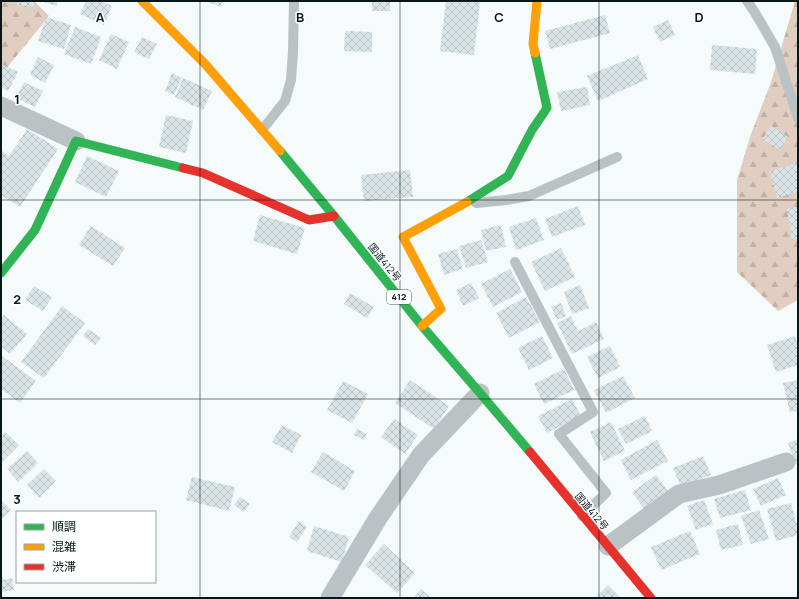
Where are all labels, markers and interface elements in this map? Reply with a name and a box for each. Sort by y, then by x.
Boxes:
text: A [96,8,105,26]
text: B [296,8,304,26]
text: C [494,8,504,26]
text: D [694,8,704,26]
text: 1 [14,90,20,108]
street label: 国道412号 [365,240,405,284]
text: 2 [13,290,21,308]
road number: 412 [387,290,411,304]
street label: 国道412号 [572,489,612,533]
text: 3 [13,490,21,508]
legend [16,511,156,583]
text: 順調 [52,518,76,535]
text: 混雑 [52,538,76,555]
text: 渋滞 [52,558,76,575]

